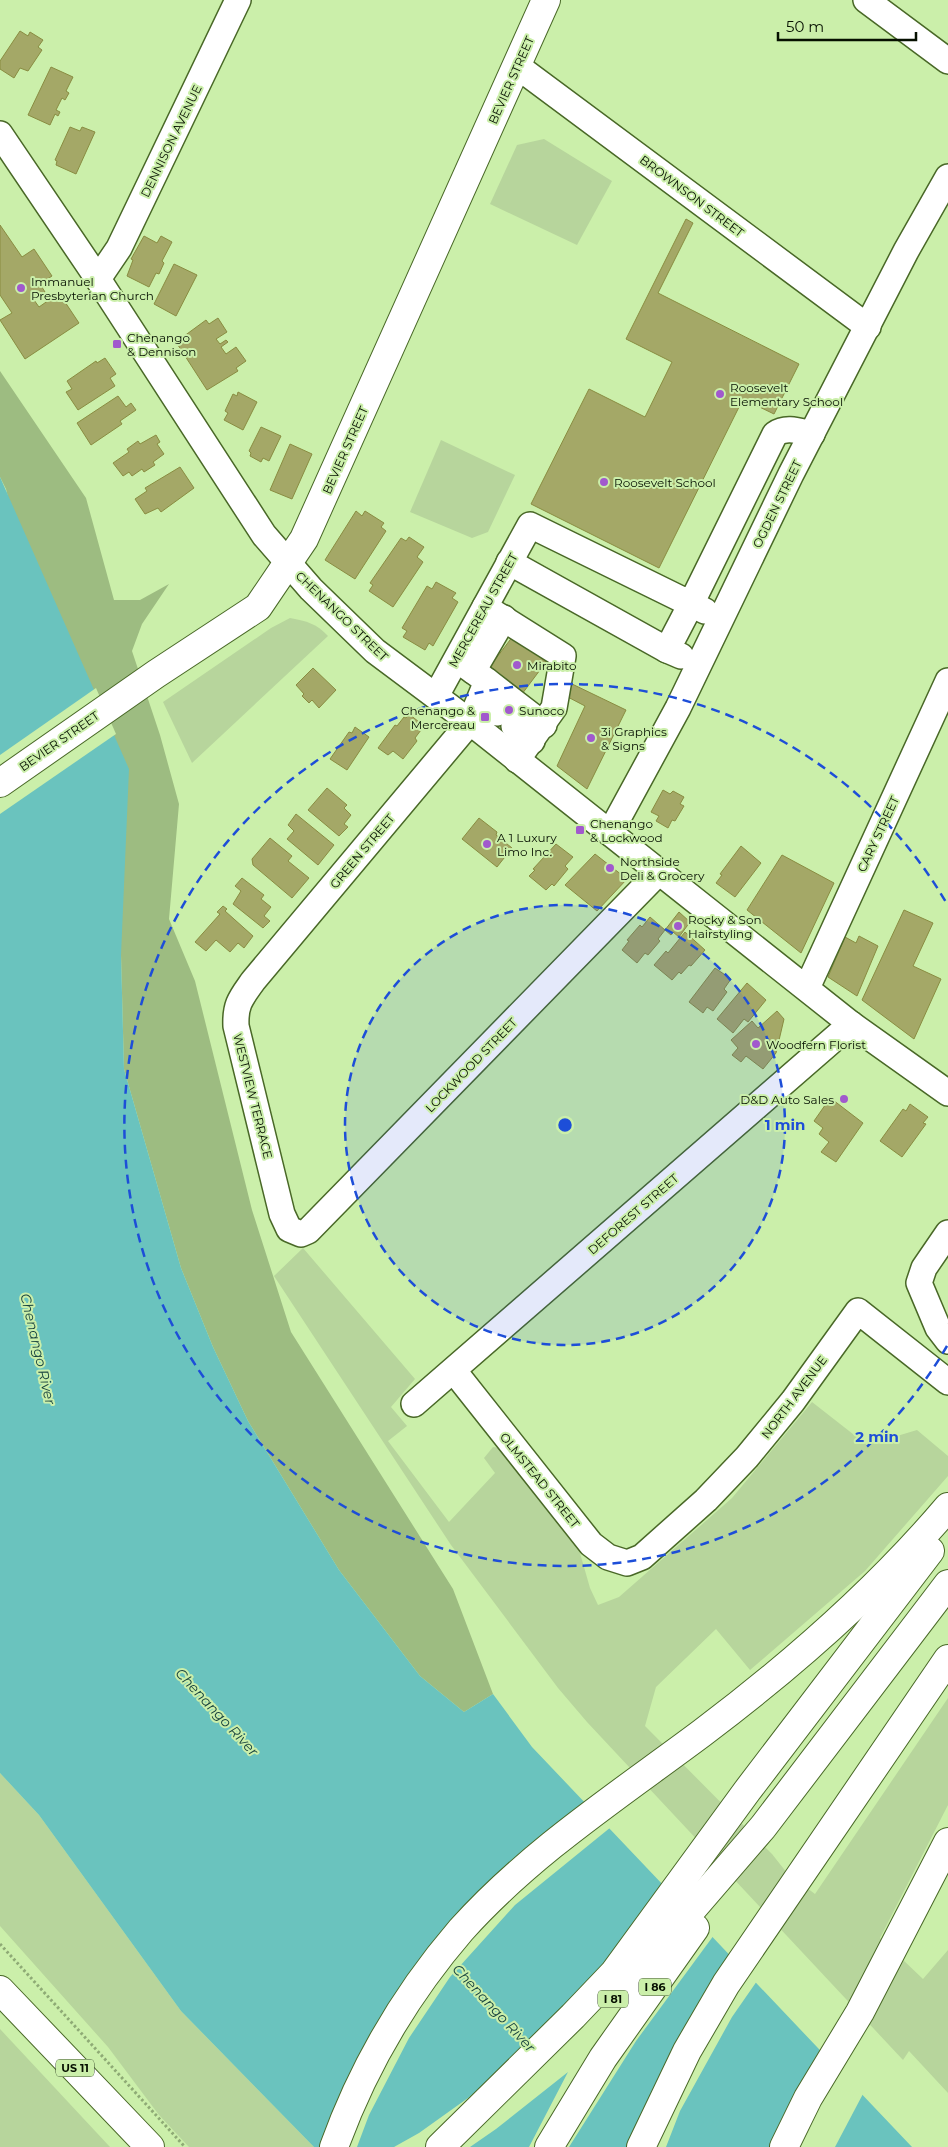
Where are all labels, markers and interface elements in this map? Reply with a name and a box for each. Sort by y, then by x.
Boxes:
scale bar [778,10,916,42]
text: 50 m [786,17,824,36]
street label: BEVIER STREET [485,34,537,126]
street label: DENNISON AVENUE [137,82,205,200]
street label: BROWNSON STREET [637,152,747,240]
place label: Immanuel Presbyterian Church [31,274,154,303]
marker: Immanuel Presbyterian Church [15,282,27,294]
place label: Chenango & Dennison [127,330,196,359]
marker: Chenango & Dennison [111,338,123,350]
place label: Roosevelt Elementary School [730,380,843,409]
marker: Roosevelt Elementary School [714,388,726,400]
street label: BEVIER STREET [319,404,371,496]
street label: OGDEN STREET [749,457,805,550]
place label: Roosevelt School [614,475,716,490]
marker: Roosevelt School [598,476,610,488]
street label: MERCEREAU STREET [445,550,521,670]
street label: CHENANGO STREET [293,568,391,664]
place label: Mirabito [527,658,577,673]
marker: Mirabito [511,659,523,671]
place label: Chenango & Mercereau [401,703,475,732]
place label: Sunoco [519,703,564,718]
marker: Sunoco [503,704,515,716]
street label: BEVIER STREET [16,708,102,774]
marker: Chenango & Mercereau [479,711,491,723]
place label: 3i Graphics & Signs [601,724,667,753]
marker: 3i Graphics & Signs [585,732,597,744]
street label: CARY STREET [854,794,902,874]
street label: GREEN STREET [326,811,398,891]
place label: Chenango & Lockwood [590,816,663,845]
marker: Chenango & Lockwood [574,824,586,836]
place label: A 1 Luxury Limo Inc. [497,830,557,859]
marker: A 1 Luxury Limo Inc. [481,838,493,850]
place label: Northside Deli & Grocery [620,854,705,883]
marker: Northside Deli & Grocery [604,862,616,874]
place label: Rocky & Son Hairstyling [688,912,762,941]
marker: Rocky & Son Hairstyling [672,920,684,932]
street label: LOCKWOOD STREET [422,1015,520,1115]
street label: WESTVIEW TERRACE [230,1032,276,1160]
place label: Woodfern Florist [766,1037,866,1052]
marker: Woodfern Florist [750,1038,762,1050]
place label: D&D Auto Sales [740,1092,834,1107]
marker: D&D Auto Sales [838,1093,850,1105]
text: 1 min [765,1115,805,1134]
centre of rings [556,1116,574,1134]
street label: DEFOREST STREET [585,1170,681,1257]
water label: Chenango River [16,1292,60,1407]
street label: NORTH AVENUE [758,1353,830,1441]
text: 2 min [855,1427,899,1446]
street label: OLMSTEAD STREET [497,1429,583,1531]
water label: Chenango River [172,1664,263,1760]
water label: Chenango River [449,1960,540,2056]
road number: I 86 [639,1978,671,1995]
road number: I 81 [598,1990,628,2008]
road number: US 11 [56,2060,94,2076]

